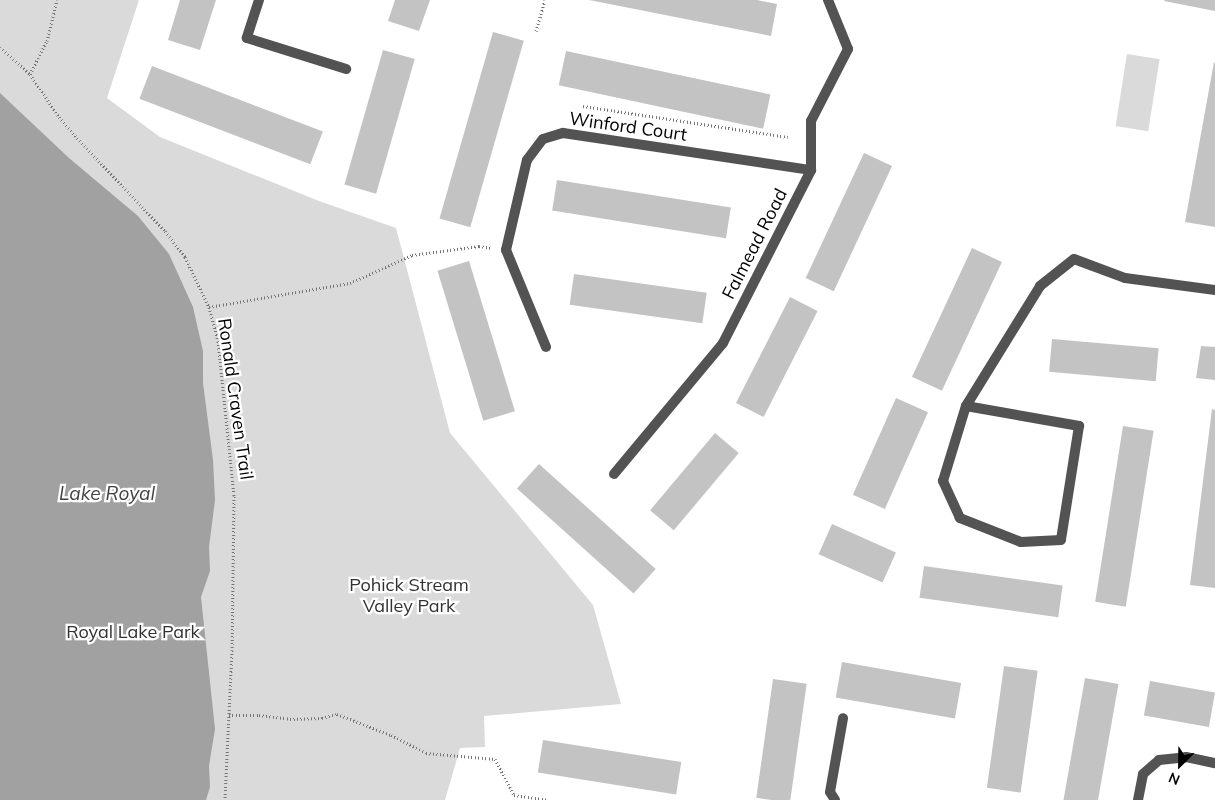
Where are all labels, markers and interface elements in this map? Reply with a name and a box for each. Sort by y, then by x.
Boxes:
street label: Winford Court [568,108,688,146]
street label: Falmead Road [718,185,792,303]
street label: Ronald Craven Trail [213,317,257,481]
water label: Lake Royal [59,483,155,505]
park label: Pohick Stream Valley Park [349,575,469,618]
park label: Royal Lake Park [66,621,200,643]
north arrow [1155,740,1205,790]
text: N [1166,768,1183,789]

